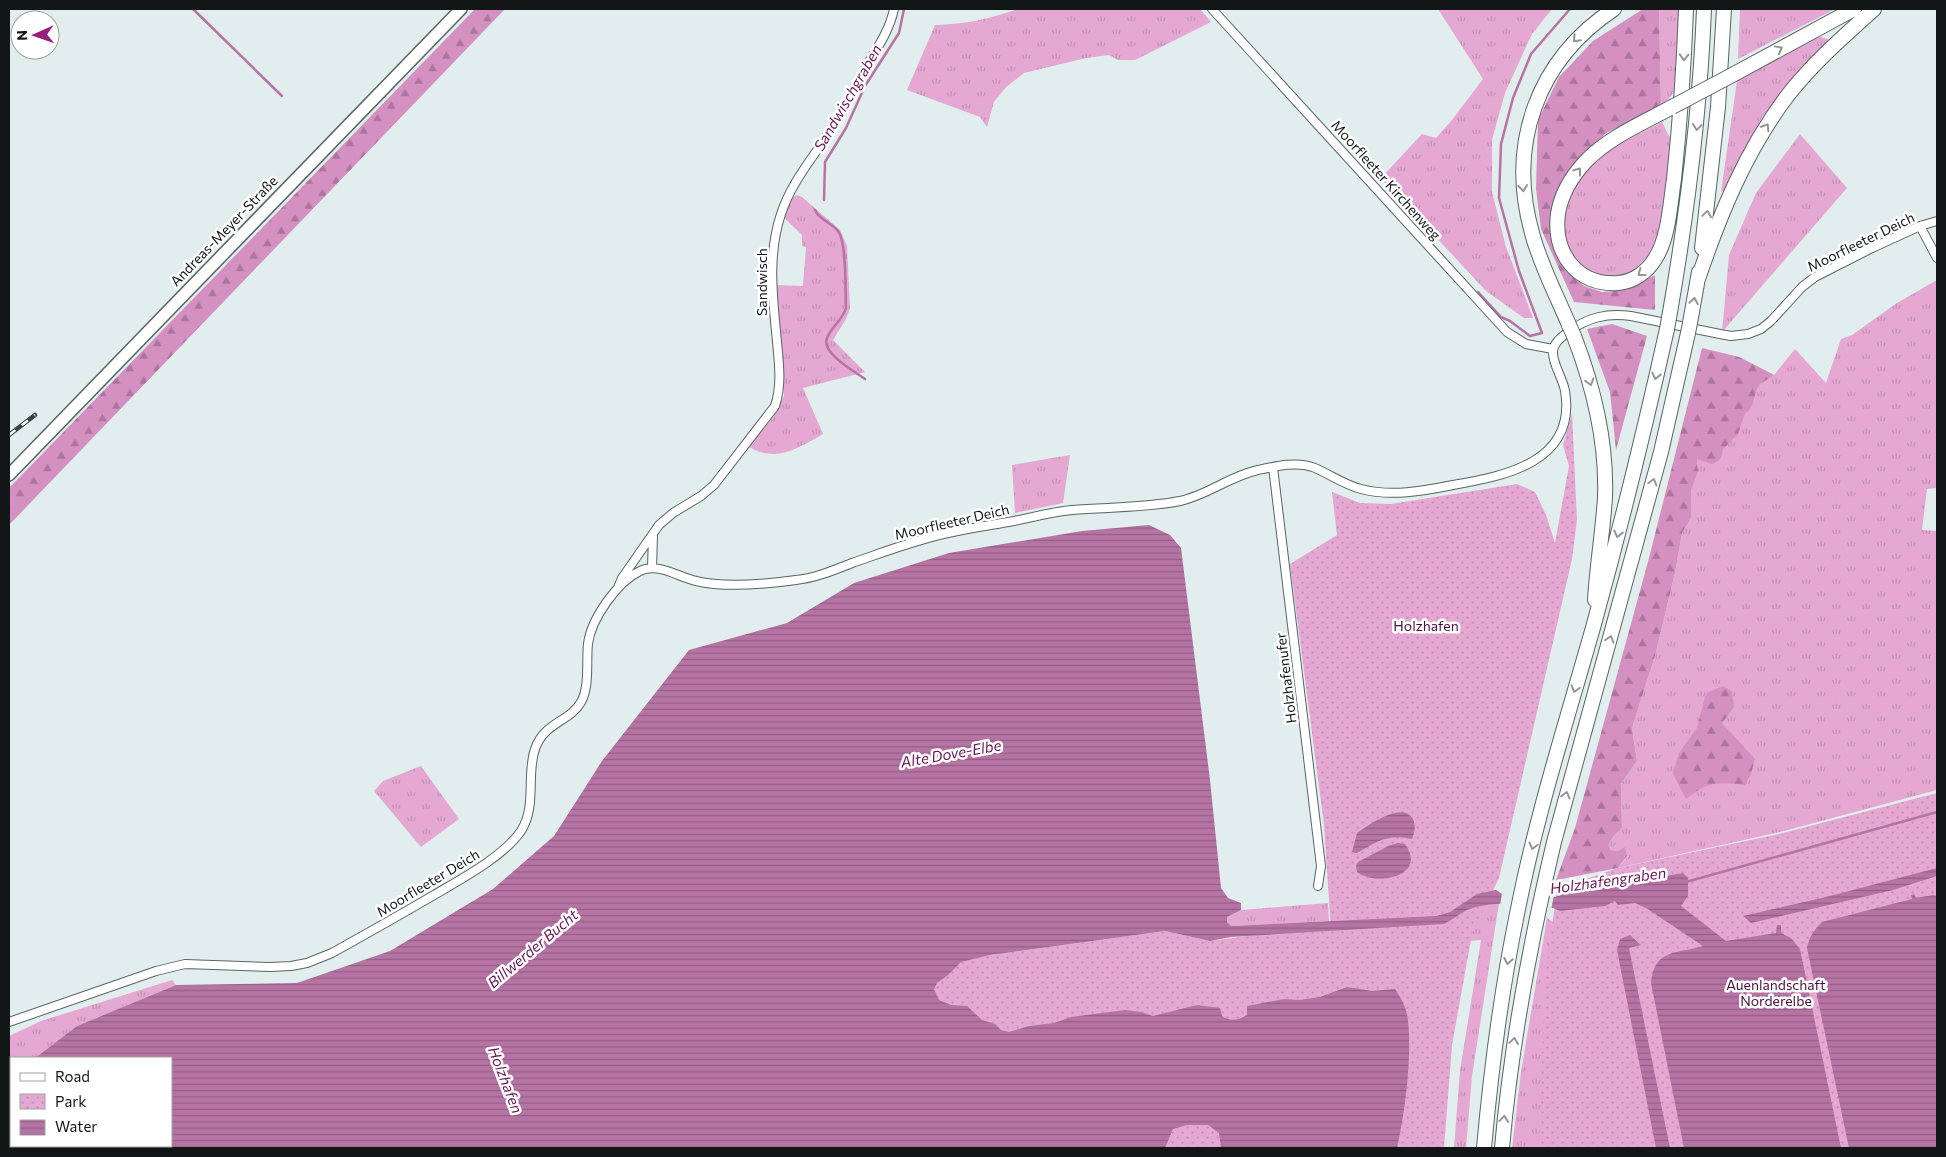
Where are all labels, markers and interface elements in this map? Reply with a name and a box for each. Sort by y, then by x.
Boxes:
north arrow [10,10,60,60]
text: N [13,30,30,41]
one-way arrow [1573,34,1582,43]
water label: Sandwischgraben [809,41,885,154]
one-way arrow [1774,46,1783,56]
one-way arrow [1679,54,1689,62]
street label: Moorfleeter Kirchenweg [1328,116,1445,243]
one-way arrow [1692,124,1703,132]
one-way arrow [1760,124,1770,133]
one-way arrow [1572,168,1581,177]
street label: Andreas-Meyer-Straße [166,172,281,289]
one-way arrow [1517,185,1528,193]
street label: Moorfleeter Deich [1804,208,1917,275]
one-way arrow [1701,209,1712,217]
street label: Sandwisch [753,248,770,316]
one-way arrow [1637,267,1647,276]
one-way arrow [1689,297,1699,305]
one-way arrow [1652,372,1662,381]
one-way arrow [1585,377,1595,385]
one-way arrow [1647,479,1657,487]
street label: Moorfleeter Deich [893,500,1011,543]
one-way arrow [1614,530,1624,538]
park label: Holzhafen [1393,617,1459,634]
street label: Holzhafenufer [1271,631,1300,724]
one-way arrow [1604,635,1614,643]
one-way arrow [1571,685,1581,693]
water label: Alte Dove-Elbe [898,735,1003,771]
one-way arrow [1561,792,1571,800]
one-way arrow [1528,841,1539,850]
street label: Moorfleeter Deich [373,845,482,920]
water label: Holzhafengraben [1549,863,1667,897]
water label: Billwerder Bucht [484,905,582,991]
one-way arrow [1504,957,1514,965]
park label: Auenlandschaft Norderelbe [1726,976,1826,1009]
one-way arrow [1509,1037,1519,1046]
water label: Holzhafen [485,1044,527,1116]
legend [10,1057,172,1147]
text: Road [55,1067,90,1085]
text: Park [55,1092,86,1110]
one-way arrow [1499,1115,1510,1123]
text: Water [55,1117,97,1135]

